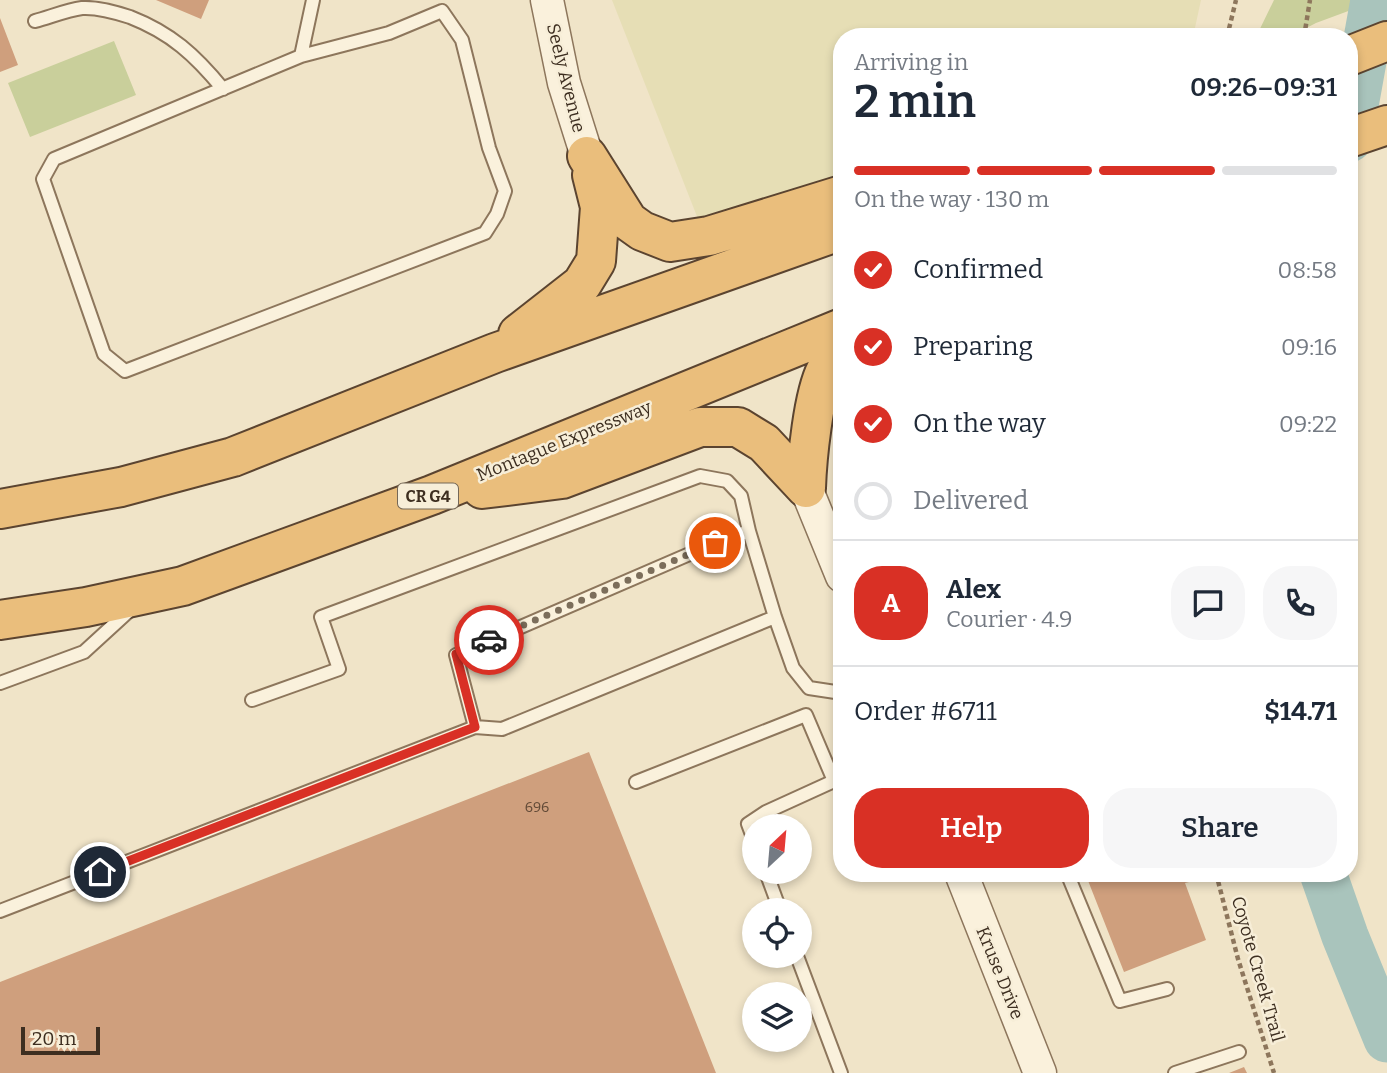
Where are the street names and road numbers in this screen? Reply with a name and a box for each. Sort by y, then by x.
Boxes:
street label: Seely Avenue [542,21,590,135]
street label: Montague Expressway [473,396,655,486]
road number: CR G4 [398,484,458,509]
street label: Coyote Creek Trail [1227,894,1289,1044]
street label: Kruse Drive [971,923,1029,1023]

